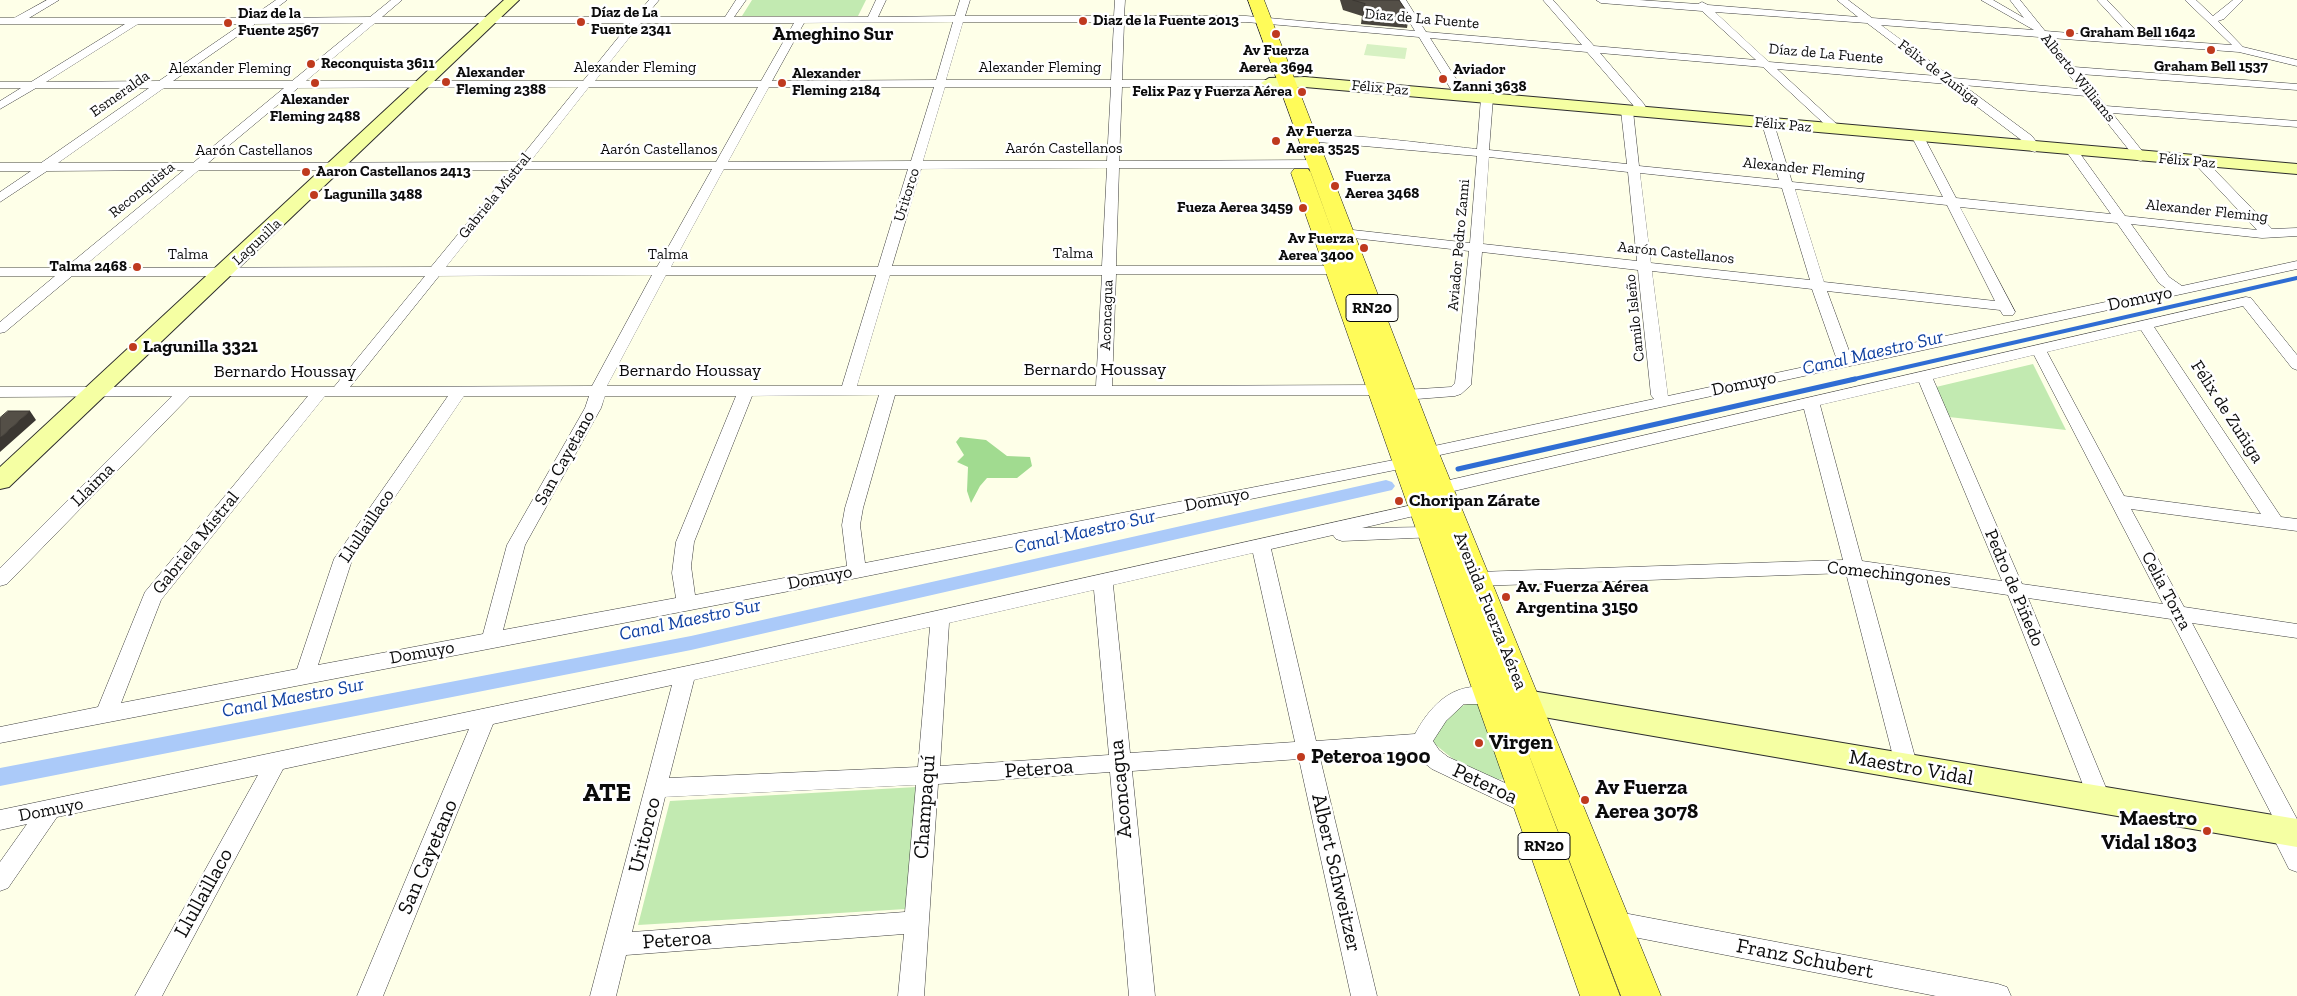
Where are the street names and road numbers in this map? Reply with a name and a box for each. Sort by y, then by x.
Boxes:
street label: Díaz de La Fuente [1364,5,1480,33]
street label: Alberto Williams [2037,30,2119,126]
street label: Félix de Zuñiga [1894,36,1984,110]
street label: Díaz de La Fuente [1768,40,1884,68]
street label: Alexander Fleming [574,59,696,77]
street label: Alexander Fleming [979,59,1101,77]
street label: Alexander Fleming [169,60,291,78]
street label: Esmeralda [87,67,153,121]
street label: Félix Paz [1351,77,1409,99]
street label: Félix Paz [1754,114,1812,136]
street label: Aarón Castellanos [1005,140,1123,158]
street label: Aarón Castellanos [600,141,718,159]
street label: Aarón Castellanos [195,142,313,160]
street label: Gabriela Mistral [455,150,535,242]
street label: Félix Paz [2158,150,2216,172]
street label: Alexander Fleming [1742,154,1866,184]
street label: Reconquista [106,158,178,222]
street label: Uritorco [890,166,924,224]
street label: Aviador Pedro Zanni [1444,178,1474,312]
street label: Alexander Fleming [2145,196,2269,226]
street label: Lagunilla [229,215,285,269]
street label: Aarón Castellanos [1617,238,1735,268]
street label: Talma [1053,245,1093,263]
street label: Talma [168,246,208,264]
street label: Talma [648,246,688,264]
street label: Camilo Isleño [1621,273,1649,363]
street label: Aconcagua [1097,279,1117,351]
street label: Domuyo [2106,282,2174,316]
road number: RN20 [1346,294,1398,322]
street label: Félix de Zuñiga [2186,357,2268,467]
street label: Bernardo Houssay [1024,359,1166,381]
street label: Bernardo Houssay [619,360,761,382]
street label: Bernardo Houssay [214,361,356,383]
street label: Domuyo [1710,367,1778,401]
street label: San Cayetano [530,407,600,509]
street label: Llaima [67,459,119,511]
street label: Domuyo [1183,483,1251,517]
street label: Llullaillaco [335,485,399,567]
street label: Gabriela Mistral [148,487,244,599]
street label: Pedro de Piñedo [1980,526,2048,650]
street label: Avenida Fuerza Aérea [1449,529,1531,693]
street label: Celia Torra [2136,548,2196,634]
street label: Comechingones [1826,557,1952,591]
street label: Domuyo [786,561,854,595]
street label: Domuyo [388,637,456,669]
street label: Aconcagua [1104,739,1138,839]
street label: Maestro Vidal [1847,745,1975,791]
street label: Champaquí [909,754,941,860]
street label: Peteroa [1004,754,1074,784]
street label: Peteroa [1448,758,1522,810]
street label: Albert Schweitzer [1306,791,1366,955]
street label: Domuyo [17,793,85,827]
street label: Uritorco [623,795,667,875]
street label: San Cayetano [392,796,464,918]
road number: RN20 [1518,832,1570,859]
street label: Llullaillaco [169,844,239,942]
street label: Peteroa [642,925,712,955]
street label: Franz Schubert [1734,933,1876,985]

